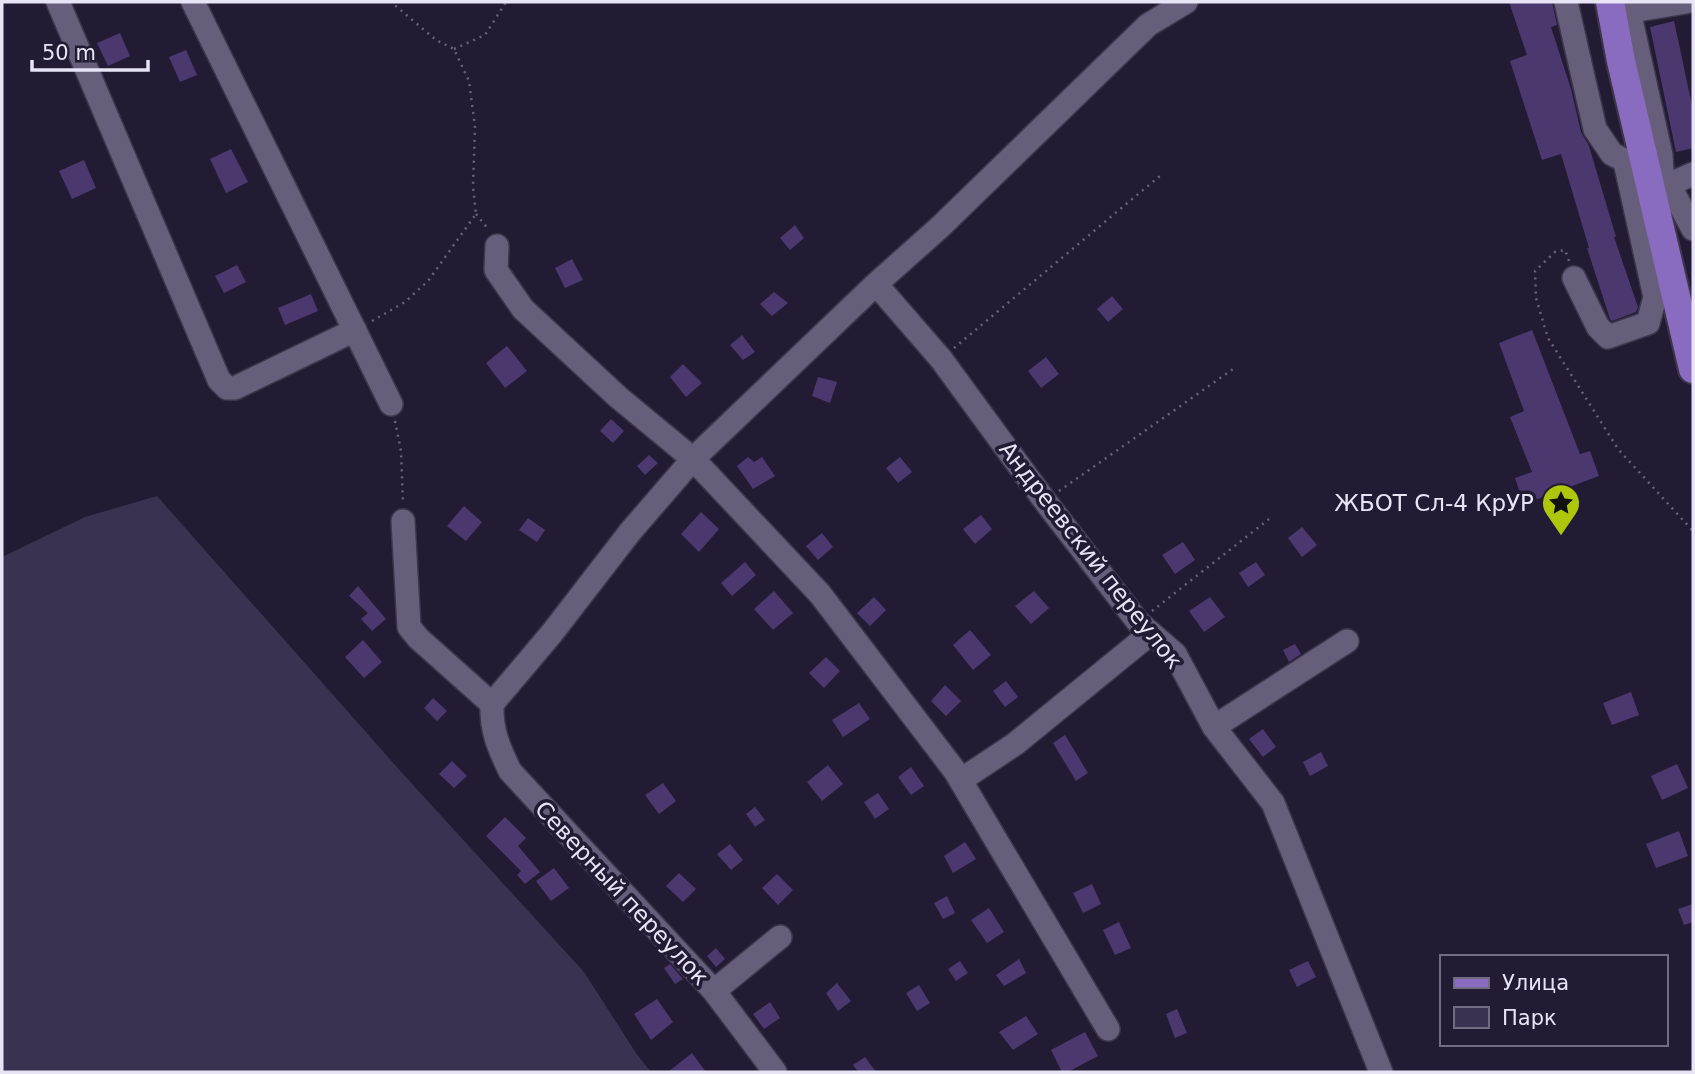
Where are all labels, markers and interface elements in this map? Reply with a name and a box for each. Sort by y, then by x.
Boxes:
scale bar [32,28,147,72]
text: 50 m [42,41,96,65]
street label: Андреевский переулок [994,436,1188,674]
place icon: ЖБОТ Сл-4 КрУР [1540,482,1582,537]
place label: ЖБОТ Сл-4 КрУР [1334,490,1534,516]
street label: Северный переулок [530,796,714,991]
legend [1440,955,1667,1046]
text: Улица [1502,971,1569,995]
text: Парк [1502,1006,1557,1030]

